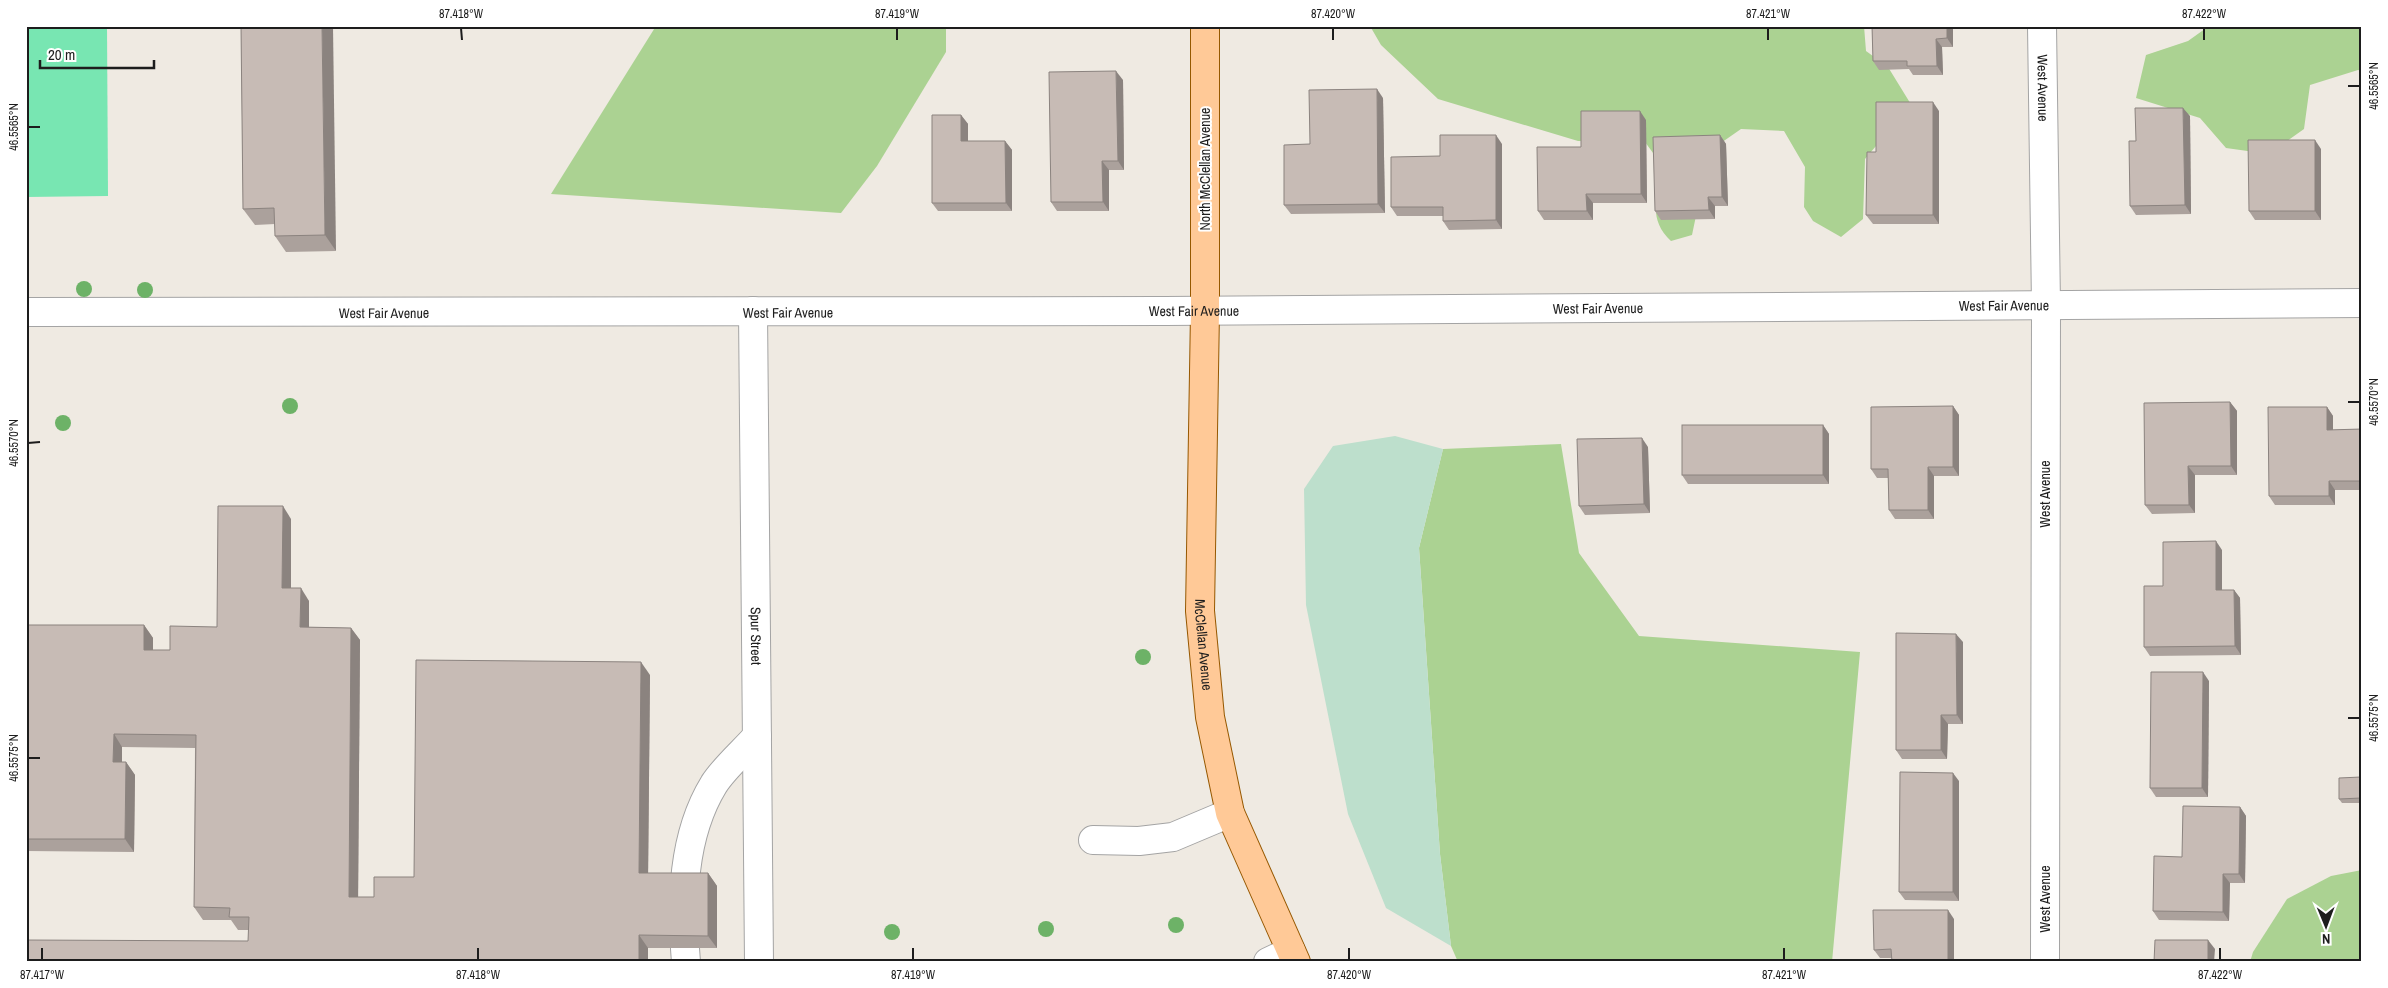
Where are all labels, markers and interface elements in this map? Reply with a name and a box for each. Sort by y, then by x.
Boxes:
text: 87.418°W [439,6,484,22]
text: 87.419°W [875,6,920,22]
text: 87.420°W [1311,6,1356,22]
text: 87.421°W [1746,6,1791,22]
text: 87.422°W [2182,6,2227,22]
scale bar [40,38,154,70]
text: 20 m [48,44,75,65]
street label: West Avenue [2033,54,2052,122]
text: 46.5565°N [2366,62,2382,110]
text: 46.5565°N [6,103,22,151]
street label: North McClellan Avenue [1196,108,1214,230]
street label: West Fair Avenue [1959,296,2049,315]
street label: West Fair Avenue [1553,299,1643,318]
street label: West Fair Avenue [1149,302,1239,320]
street label: West Fair Avenue [743,303,833,322]
street label: West Fair Avenue [339,304,429,322]
text: 46.5570°N [2366,378,2382,426]
text: 46.5570°N [6,419,22,467]
street label: West Avenue [2036,460,2054,528]
street label: McClellan Avenue [1191,599,1216,691]
street label: Spur Street [747,607,765,665]
text: 46.5575°N [2366,694,2382,742]
text: 46.5575°N [6,734,22,782]
street label: West Avenue [2036,865,2054,933]
north arrow [2300,900,2350,950]
text: N [2322,930,2331,948]
text: 87.417°W [20,967,65,983]
text: 87.418°W [456,967,501,983]
text: 87.419°W [891,967,936,983]
text: 87.420°W [1327,967,1372,983]
text: 87.421°W [1762,967,1807,983]
text: 87.422°W [2198,967,2243,983]

